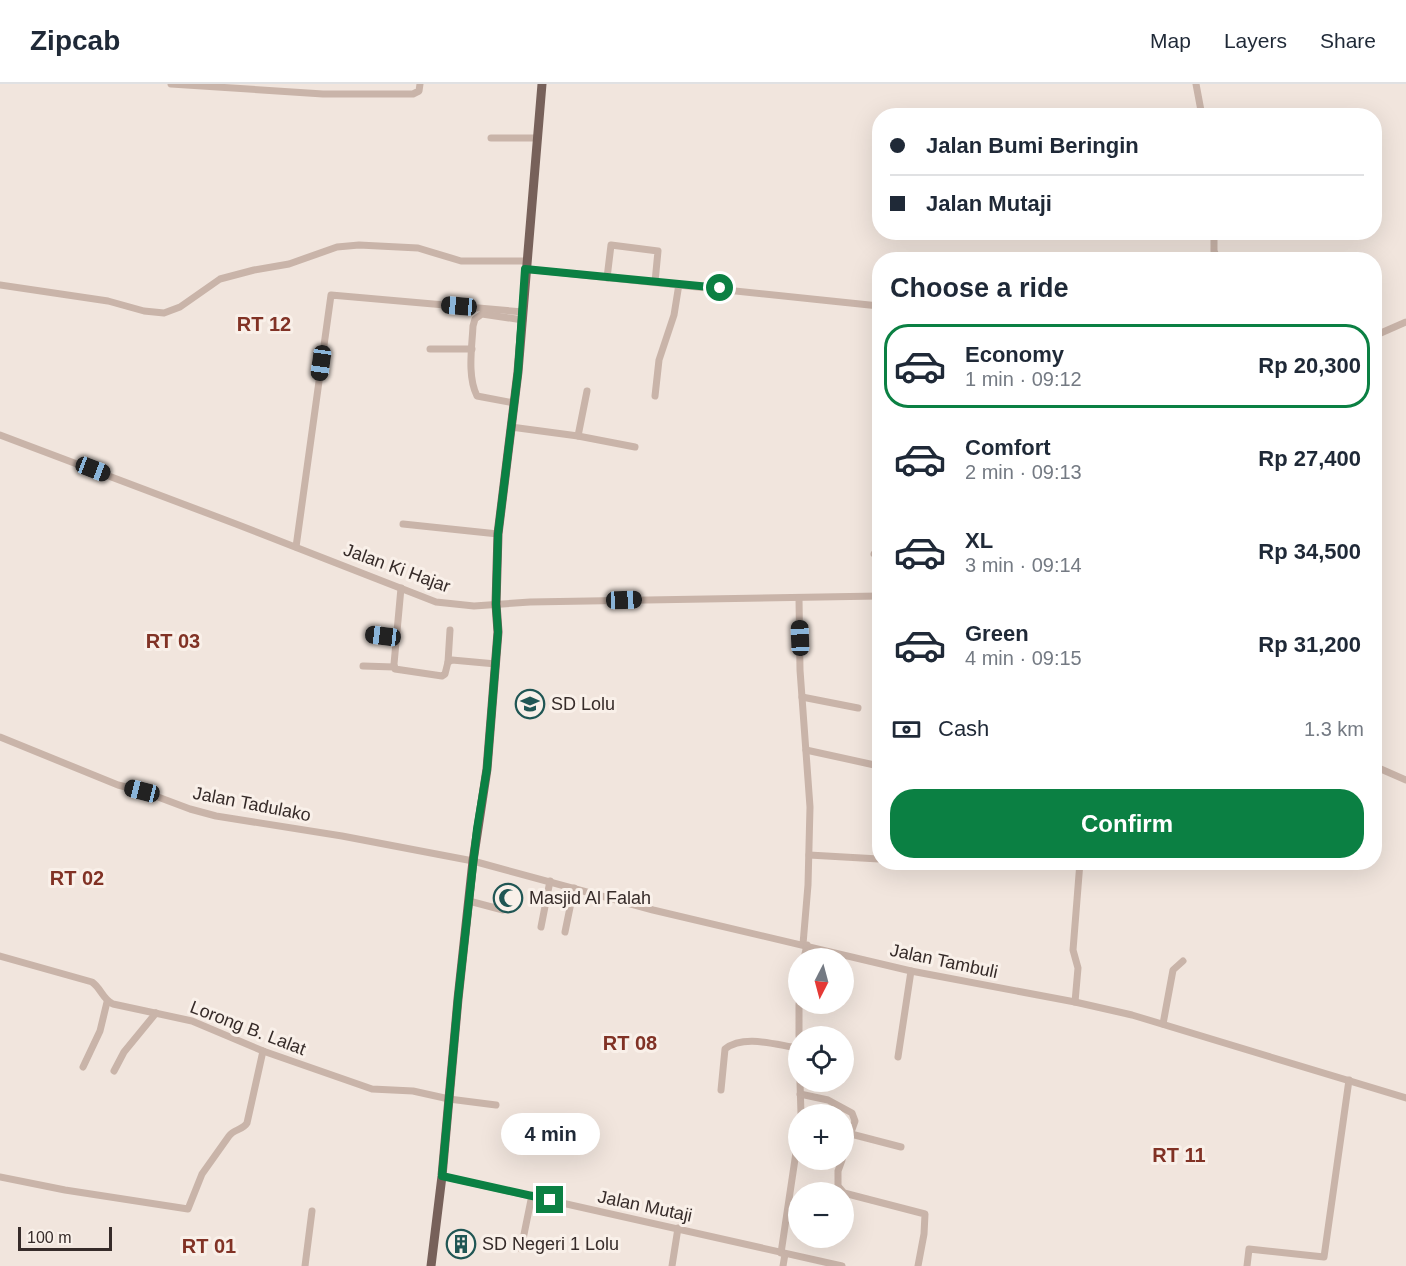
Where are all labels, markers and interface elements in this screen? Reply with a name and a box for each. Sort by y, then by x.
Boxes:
text: Zipcab [30,25,120,56]
text: Map [1150,29,1191,52]
text: Layers [1224,29,1287,52]
text: Share [1320,29,1376,52]
text: Jalan Bumi Beringin [926,133,1139,158]
text: Jalan Mutaji [926,191,1052,216]
text: Choose a ride [890,273,1069,303]
route start [706,274,733,301]
car [440,295,478,317]
district label: RT 12 [237,313,291,335]
icon: car [893,339,947,393]
text: Economy [965,342,1064,367]
car [310,344,332,382]
text: Rp 20,300 [1258,353,1361,378]
text: 1 min · 09:12 [965,368,1082,390]
icon: car [893,432,947,486]
text: Comfort [965,435,1051,460]
text: Rp 27,400 [1258,446,1361,471]
car [73,454,113,484]
text: 2 min · 09:13 [965,461,1082,483]
icon: car [893,525,947,579]
text: XL [965,528,993,553]
street label: Jalan Ki Hajar [341,539,453,597]
text: Rp 34,500 [1258,539,1361,564]
text: 3 min · 09:14 [965,554,1082,576]
car [606,590,642,610]
icon: car [893,618,947,672]
car [790,620,810,656]
text: Green [965,621,1029,646]
car [364,625,402,647]
district label: RT 03 [146,630,200,652]
text: Rp 31,200 [1258,632,1361,657]
text: 4 min · 09:15 [965,647,1082,669]
school or university icon: SD Lolu [514,688,546,720]
place label: SD Lolu [551,694,615,714]
icon: cash [890,713,923,746]
text: Cash [938,716,989,741]
text: 1.3 km [1304,718,1364,740]
car [122,778,162,804]
street label: Jalan Tadulako [191,783,313,825]
button: Confirm [890,789,1364,858]
district label: RT 02 [50,867,104,889]
mosque icon: Masjid Al Falah [492,882,524,914]
place label: Masjid Al Falah [529,888,651,908]
street label: Jalan Tambuli [888,940,1000,982]
north arrow [788,948,854,1014]
map controls [788,948,854,1248]
street label: Lorong B. Lalat [187,997,309,1059]
button: locate [788,1026,854,1092]
district label: RT 08 [603,1032,657,1054]
button: + [788,1104,854,1170]
callout: 4 min [500,1113,600,1155]
text: 4 min [524,1123,577,1145]
district label: RT 11 [1152,1144,1206,1166]
button: − [788,1182,854,1248]
route end [536,1186,563,1213]
street label: Jalan Mutaji [596,1186,694,1226]
scale bar [18,1224,112,1252]
building icon: SD Negeri 1 Lolu [445,1228,477,1260]
text: 100 m [27,1229,71,1246]
place label: SD Negeri 1 Lolu [482,1234,619,1254]
district label: RT 01 [182,1235,236,1257]

